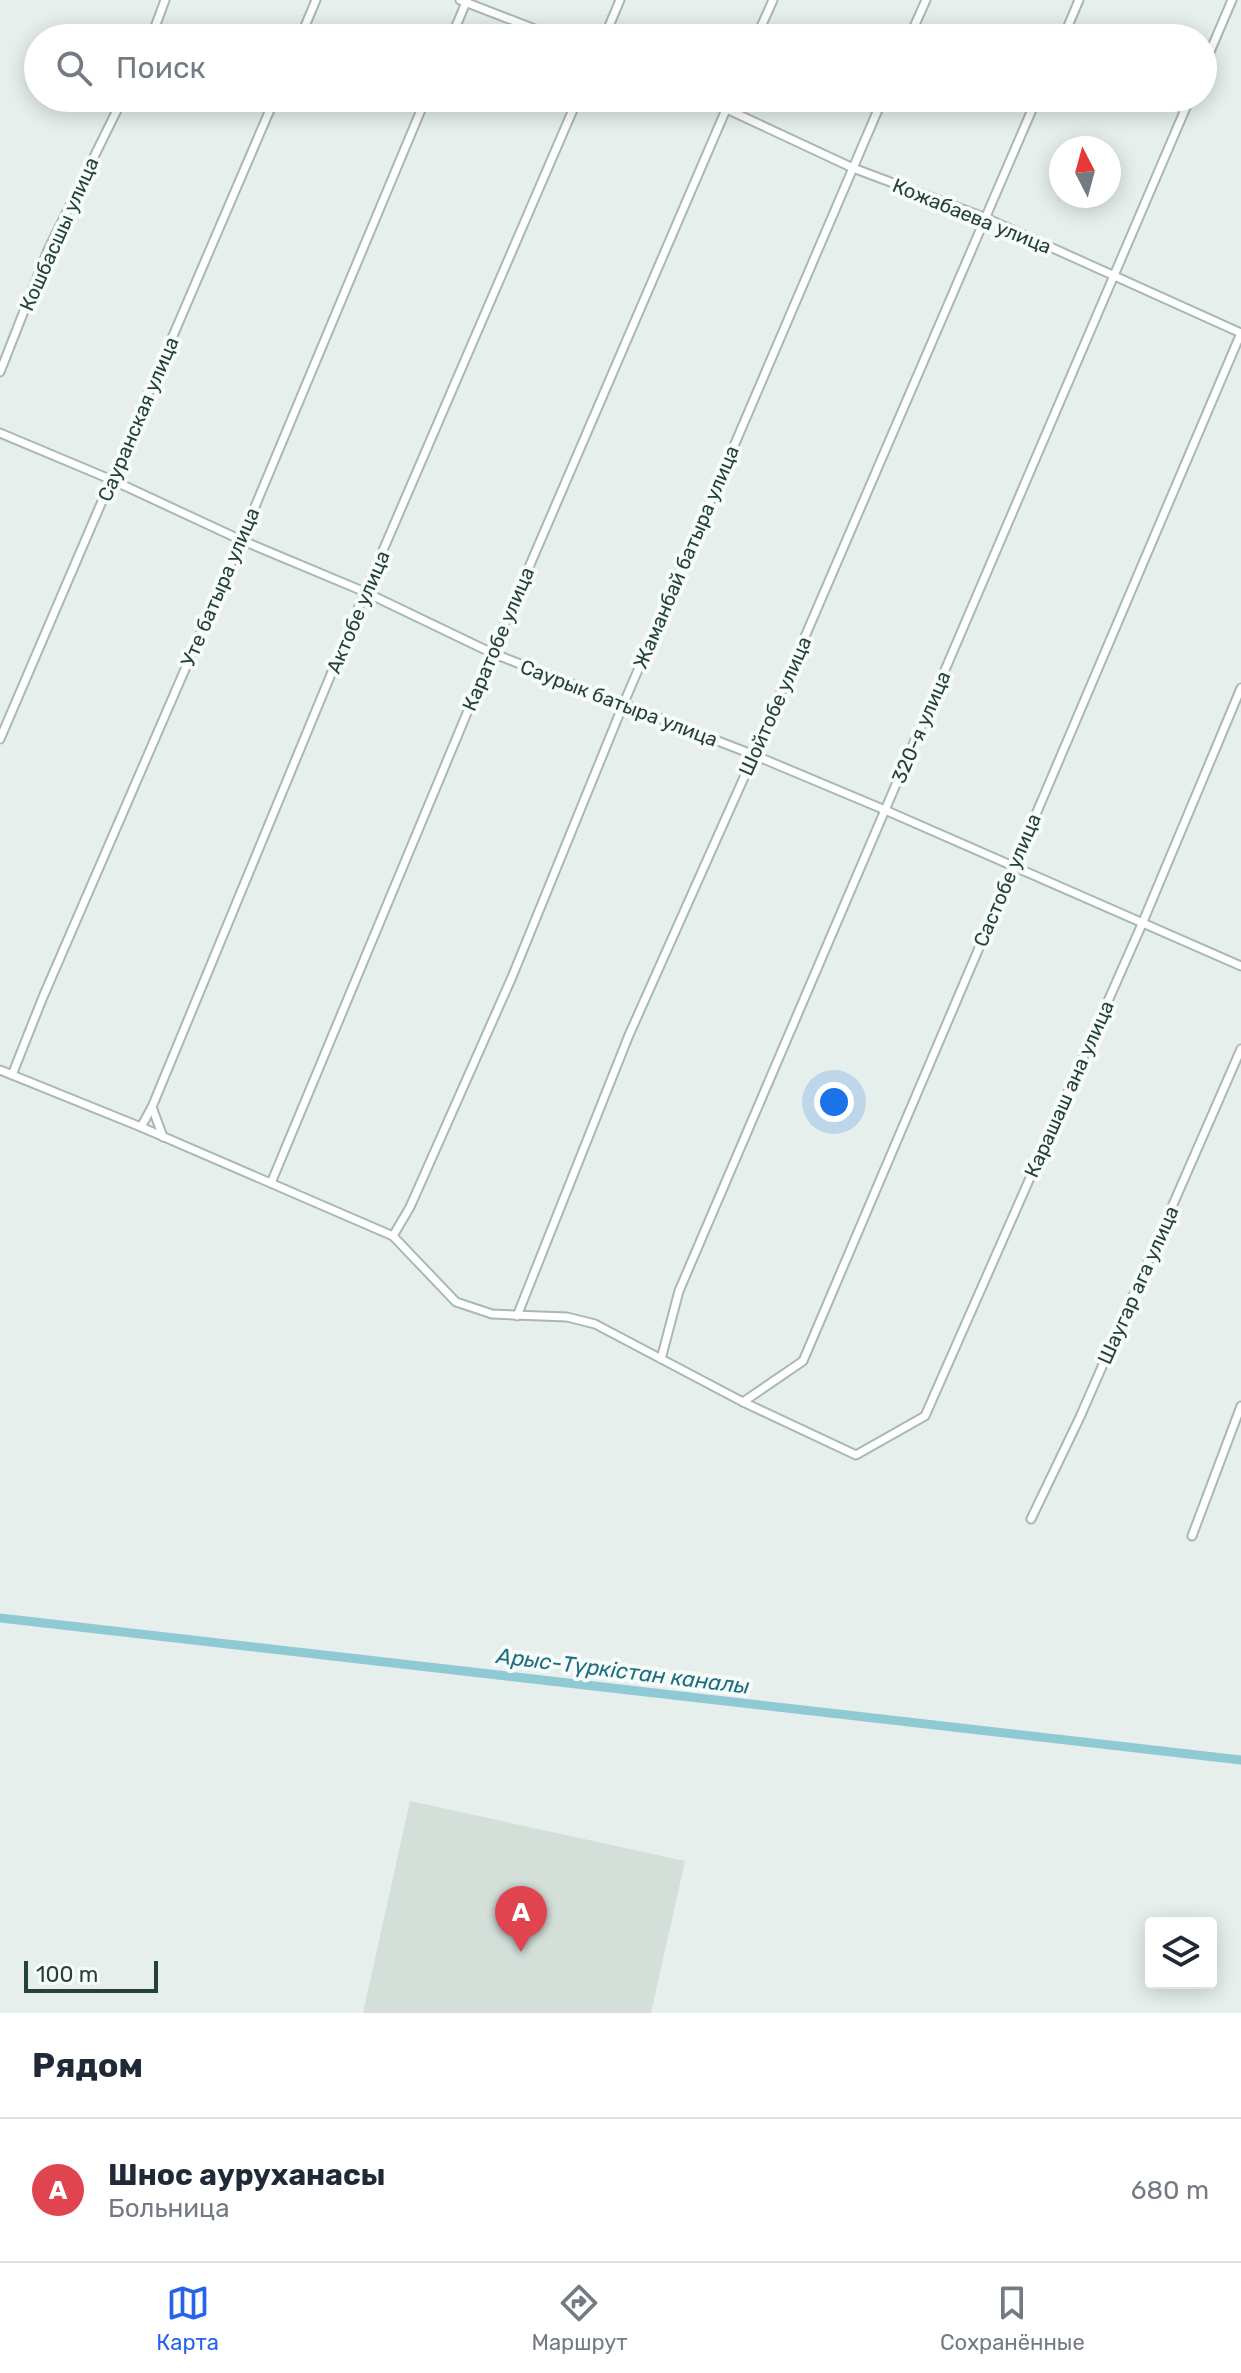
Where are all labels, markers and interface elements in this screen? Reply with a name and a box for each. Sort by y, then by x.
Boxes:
search box [24,24,1217,112]
icon: search [52,46,96,90]
text: Поиск [116,50,206,86]
north arrow [1049,136,1121,208]
street label: Кошбасшы улица [14,154,104,314]
street label: Кожабаева улица [889,173,1055,259]
street label: Сауранская улица [92,333,184,505]
street label: Жаманбай батыра улица [628,442,744,672]
street label: Уте батыра улица [176,504,264,670]
street label: Актобе улица [321,547,395,677]
street label: Каратобе улица [457,564,539,714]
street label: Шойтобе улица [734,633,816,779]
street label: Саурык батыра улица [517,654,721,752]
street label: 320-я улица [887,667,955,787]
street label: Састобе улица [968,810,1046,950]
street label: Карашаш ана улица [1019,997,1119,1181]
your location [814,1082,854,1122]
street label: Шаугар ага улица [1092,1202,1184,1368]
water label: Арыс-Түркістан каналы [494,1642,751,1700]
pin: A [495,1886,547,1952]
map controls [1145,1917,1217,1989]
button: layers [1145,1917,1217,1989]
scale bar [24,1957,158,1993]
text: 100 m [36,1961,98,1988]
text: Рядом [32,2045,143,2086]
text: Шнос ауруханасы [108,2157,385,2193]
text: A [49,2175,67,2206]
text: 680 m [1131,2175,1209,2206]
text: Больница [108,2193,230,2224]
tab: Карта [156,2281,219,2356]
tab: Маршрут [531,2281,627,2356]
tab: Сохранённые [940,2281,1085,2356]

